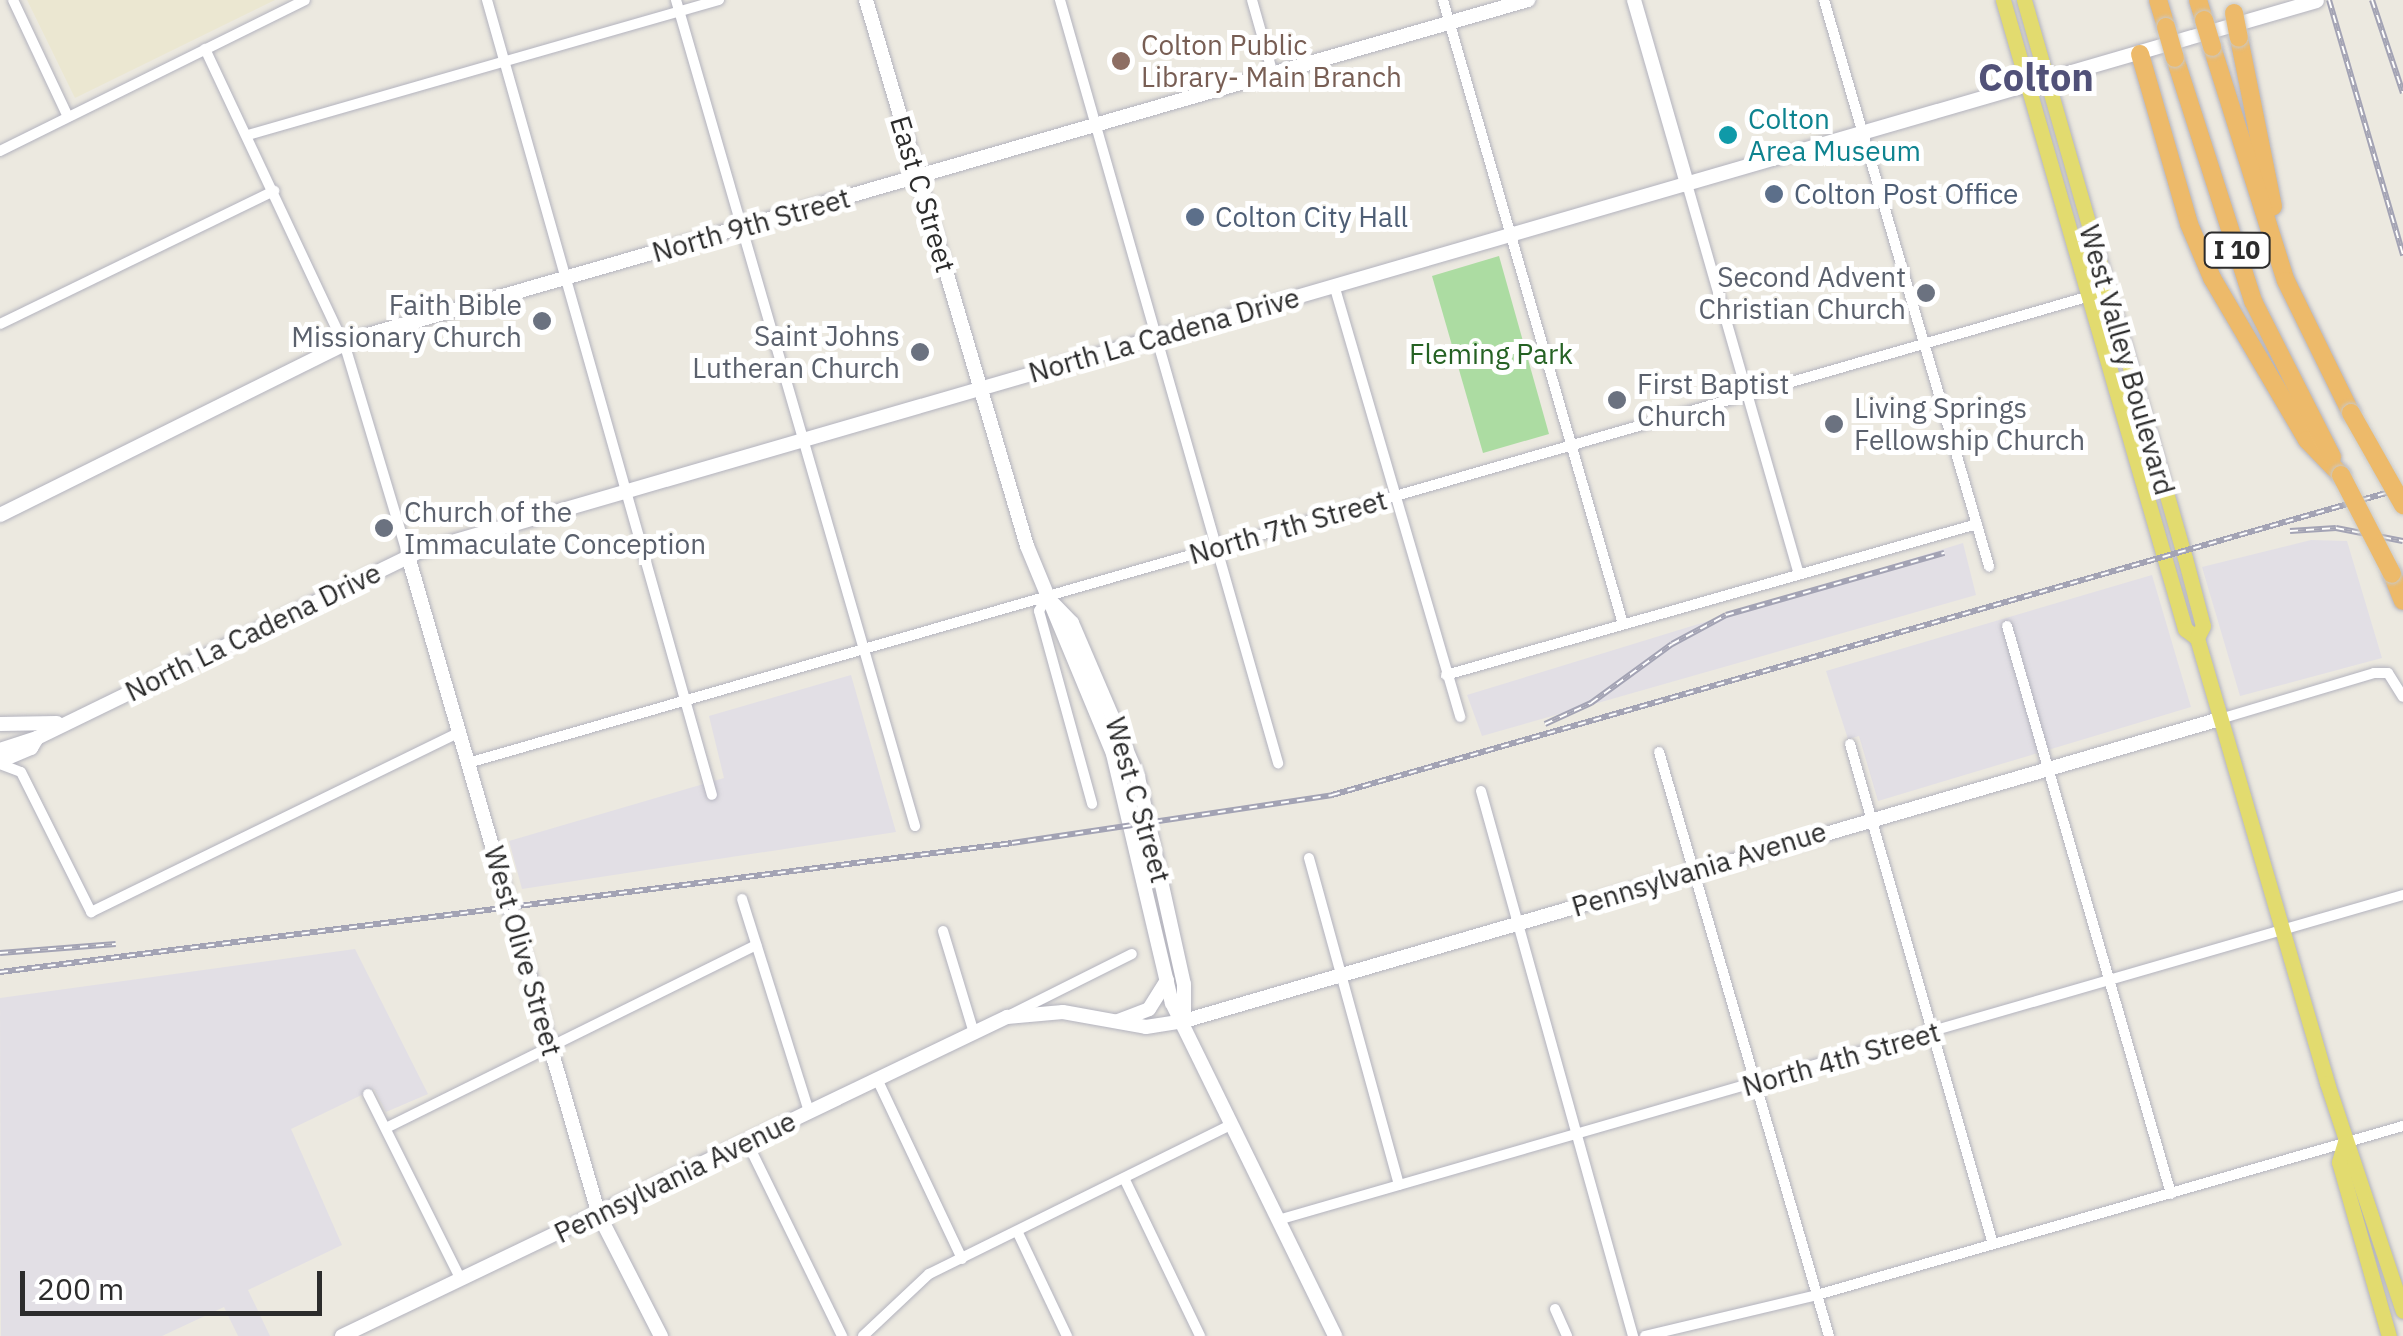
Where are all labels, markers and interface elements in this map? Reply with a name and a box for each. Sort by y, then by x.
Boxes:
place label: Colton Public Library- Main Branch [1141,28,1402,94]
marker: Colton Public Library- Main Branch [1110,50,1132,72]
district label: Colton [1978,54,2094,100]
place label: Colton Area Museum [1748,102,1921,168]
street label: East C Street [883,112,963,276]
marker: Colton Area Museum [1717,124,1739,146]
place label: Colton Post Office [1794,177,2018,211]
street label: North 9th Street [648,181,854,269]
marker: Colton Post Office [1763,183,1785,205]
place label: Colton City Hall [1215,200,1408,234]
marker: Colton City Hall [1184,206,1206,228]
street label: West Valley Boulevard [2072,221,2182,499]
road number: I 10 [2202,230,2272,270]
place label: Second Advent Christian Church [1698,260,1906,326]
street label: North La Cadena Drive [1025,280,1303,390]
marker: Second Advent Christian Church [1915,282,1937,304]
place label: Faith Bible Missionary Church [291,288,522,354]
marker: Faith Bible Missionary Church [531,310,553,332]
place label: Saint Johns Lutheran Church [692,319,900,385]
park label: Fleming Park [1409,337,1573,371]
marker: Saint Johns Lutheran Church [909,341,931,363]
place label: First Baptist Church [1637,367,1789,433]
marker: First Baptist Church [1606,389,1628,411]
place label: Living Springs Fellowship Church [1854,391,2085,457]
marker: Living Springs Fellowship Church [1823,413,1845,435]
street label: North 7th Street [1185,483,1391,571]
place label: Church of the Immaculate Conception [404,495,706,561]
marker: Church of the Immaculate Conception [373,517,395,539]
street label: North La Cadena Drive [120,555,386,709]
street label: West C Street [1098,713,1178,887]
street label: Pennsylvania Avenue [1568,814,1830,924]
street label: West Olive Street [477,842,569,1060]
street label: North 4th Street [1738,1015,1944,1103]
street label: Pennsylvania Avenue [549,1104,801,1250]
scale bar [25,1251,328,1313]
text: 200 m [37,1269,124,1308]

